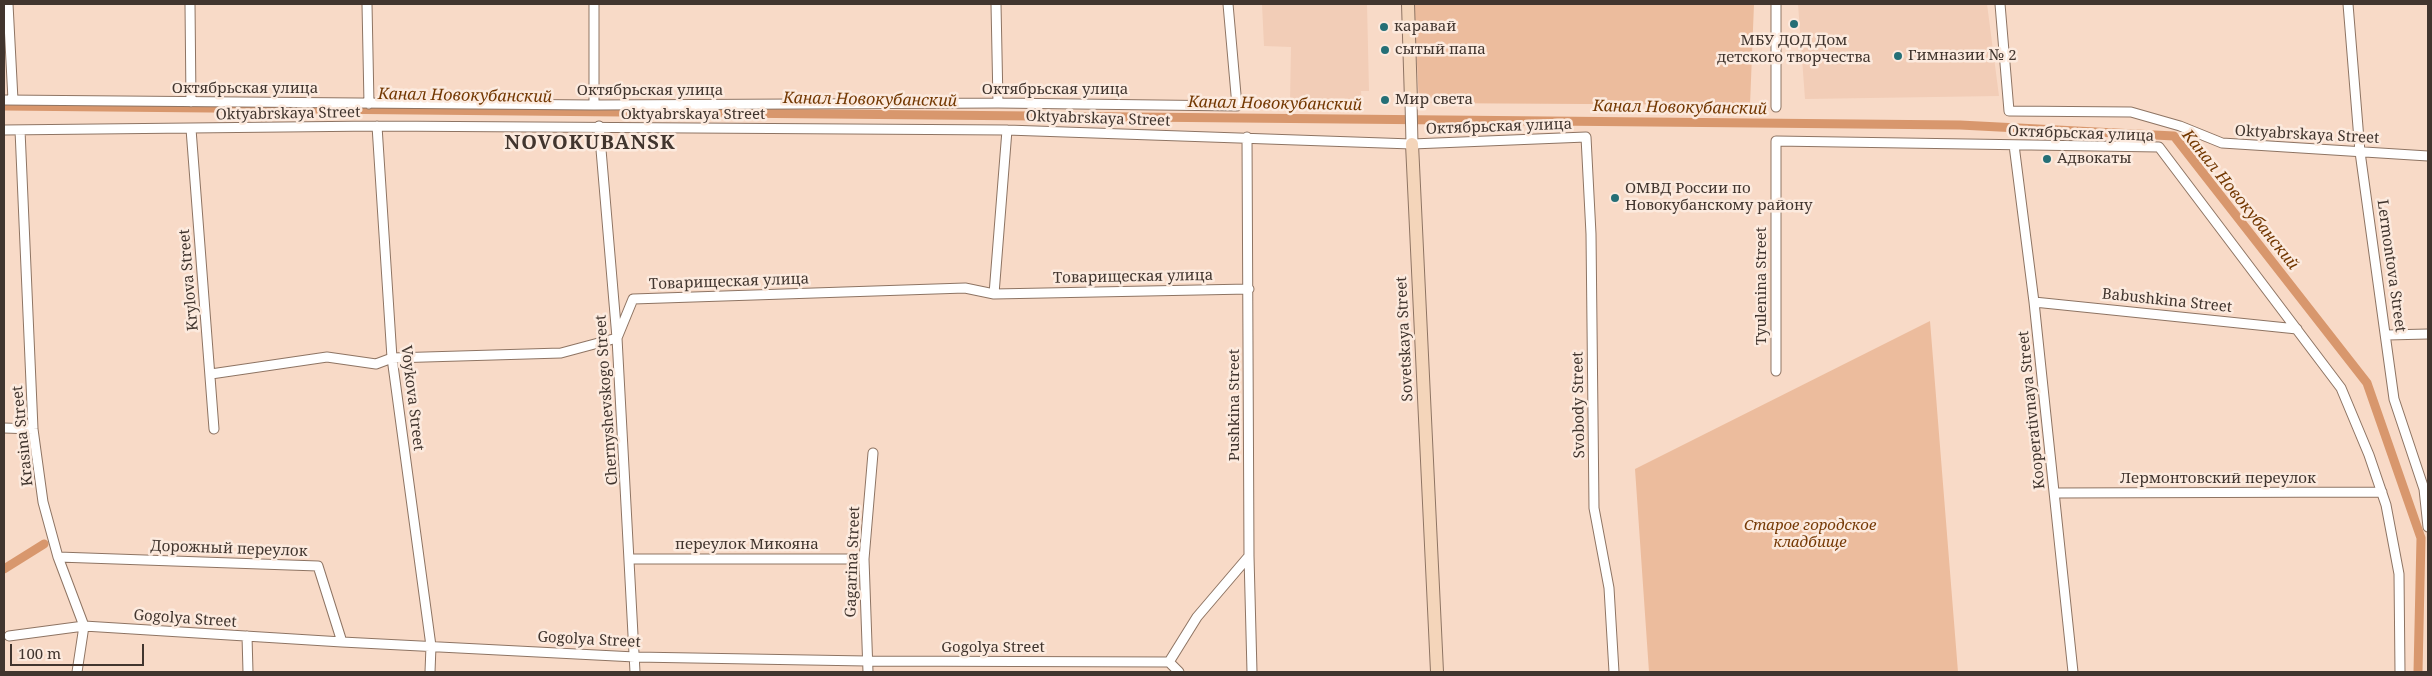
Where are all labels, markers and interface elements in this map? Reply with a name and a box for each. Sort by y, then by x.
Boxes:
place label: каравай [1394,18,1456,36]
marker: МБУ ДОД Дом детского творчества [1788,18,1800,30]
marker: каравай [1378,21,1390,33]
place label: МБУ ДОД Дом детского творчества [1717,32,1871,67]
place label: сытый папа [1395,41,1486,59]
marker: сытый папа [1379,44,1391,56]
place label: Гимназии № 2 [1908,47,2017,65]
marker: Гимназии № 2 [1892,50,1904,62]
street label: Октябрьская улица [172,80,318,98]
street label: Октябрьская улица [982,81,1128,99]
street label: Октябрьская улица [577,82,723,100]
water label: Канал Новокубанский [378,85,552,107]
water label: Канал Новокубанский [783,89,957,111]
place label: Мир света [1395,91,1473,109]
water label: Канал Новокубанский [1188,93,1362,115]
marker: Мир света [1379,94,1391,106]
water label: Канал Новокубанский [1593,97,1767,119]
street label: Oktyabrskaya Street [215,104,361,124]
street label: Oktyabrskaya Street [621,106,765,124]
street label: Oktyabrskaya Street [1025,107,1171,131]
street label: Октябрьская улица [1426,115,1572,139]
street label: Октябрьская улица [2008,122,2154,146]
street label: Oktyabrskaya Street [2234,122,2380,148]
water label: Канал Новокубанский [2178,126,2302,274]
district label: NOVOKUBANSK [503,131,677,155]
place label: Адвокаты [2057,150,2131,168]
marker: Адвокаты [2041,153,2053,165]
place label: ОМВД России по Новокубанскому району [1625,180,1813,215]
marker: ОМВД России по Новокубанскому району [1609,192,1621,204]
street label: Lermontova Street [2373,199,2409,333]
street label: Tyulenina Street [1753,227,1771,345]
street label: Krylova Street [176,228,202,332]
street label: Товарищеская улица [1053,267,1213,287]
street label: Товарищеская улица [649,270,809,294]
street label: Sovetskaya Street [1393,276,1417,402]
street label: Babushkina Street [2101,285,2233,317]
street label: Chernyshevskogo Street [592,314,622,486]
street label: Kooperativnaya Street [2015,330,2049,490]
street label: Voykova Street [397,344,427,452]
street label: Pushkina Street [1226,349,1244,461]
street label: Svobody Street [1569,351,1589,459]
street label: Krasina Street [9,385,37,487]
street label: Лермонтовский переулок [2120,470,2316,488]
street label: Gagarina Street [842,506,864,618]
park label: Старое городское кладбище [1744,517,1876,552]
street label: переулок Микояна [675,536,819,554]
street label: Дорожный переулок [150,537,308,561]
street label: Gogolya Street [133,606,237,632]
street label: Gogolya Street [537,628,641,652]
scale bar [12,634,146,666]
street label: Gogolya Street [941,639,1045,657]
text: 100 m [18,643,61,663]

